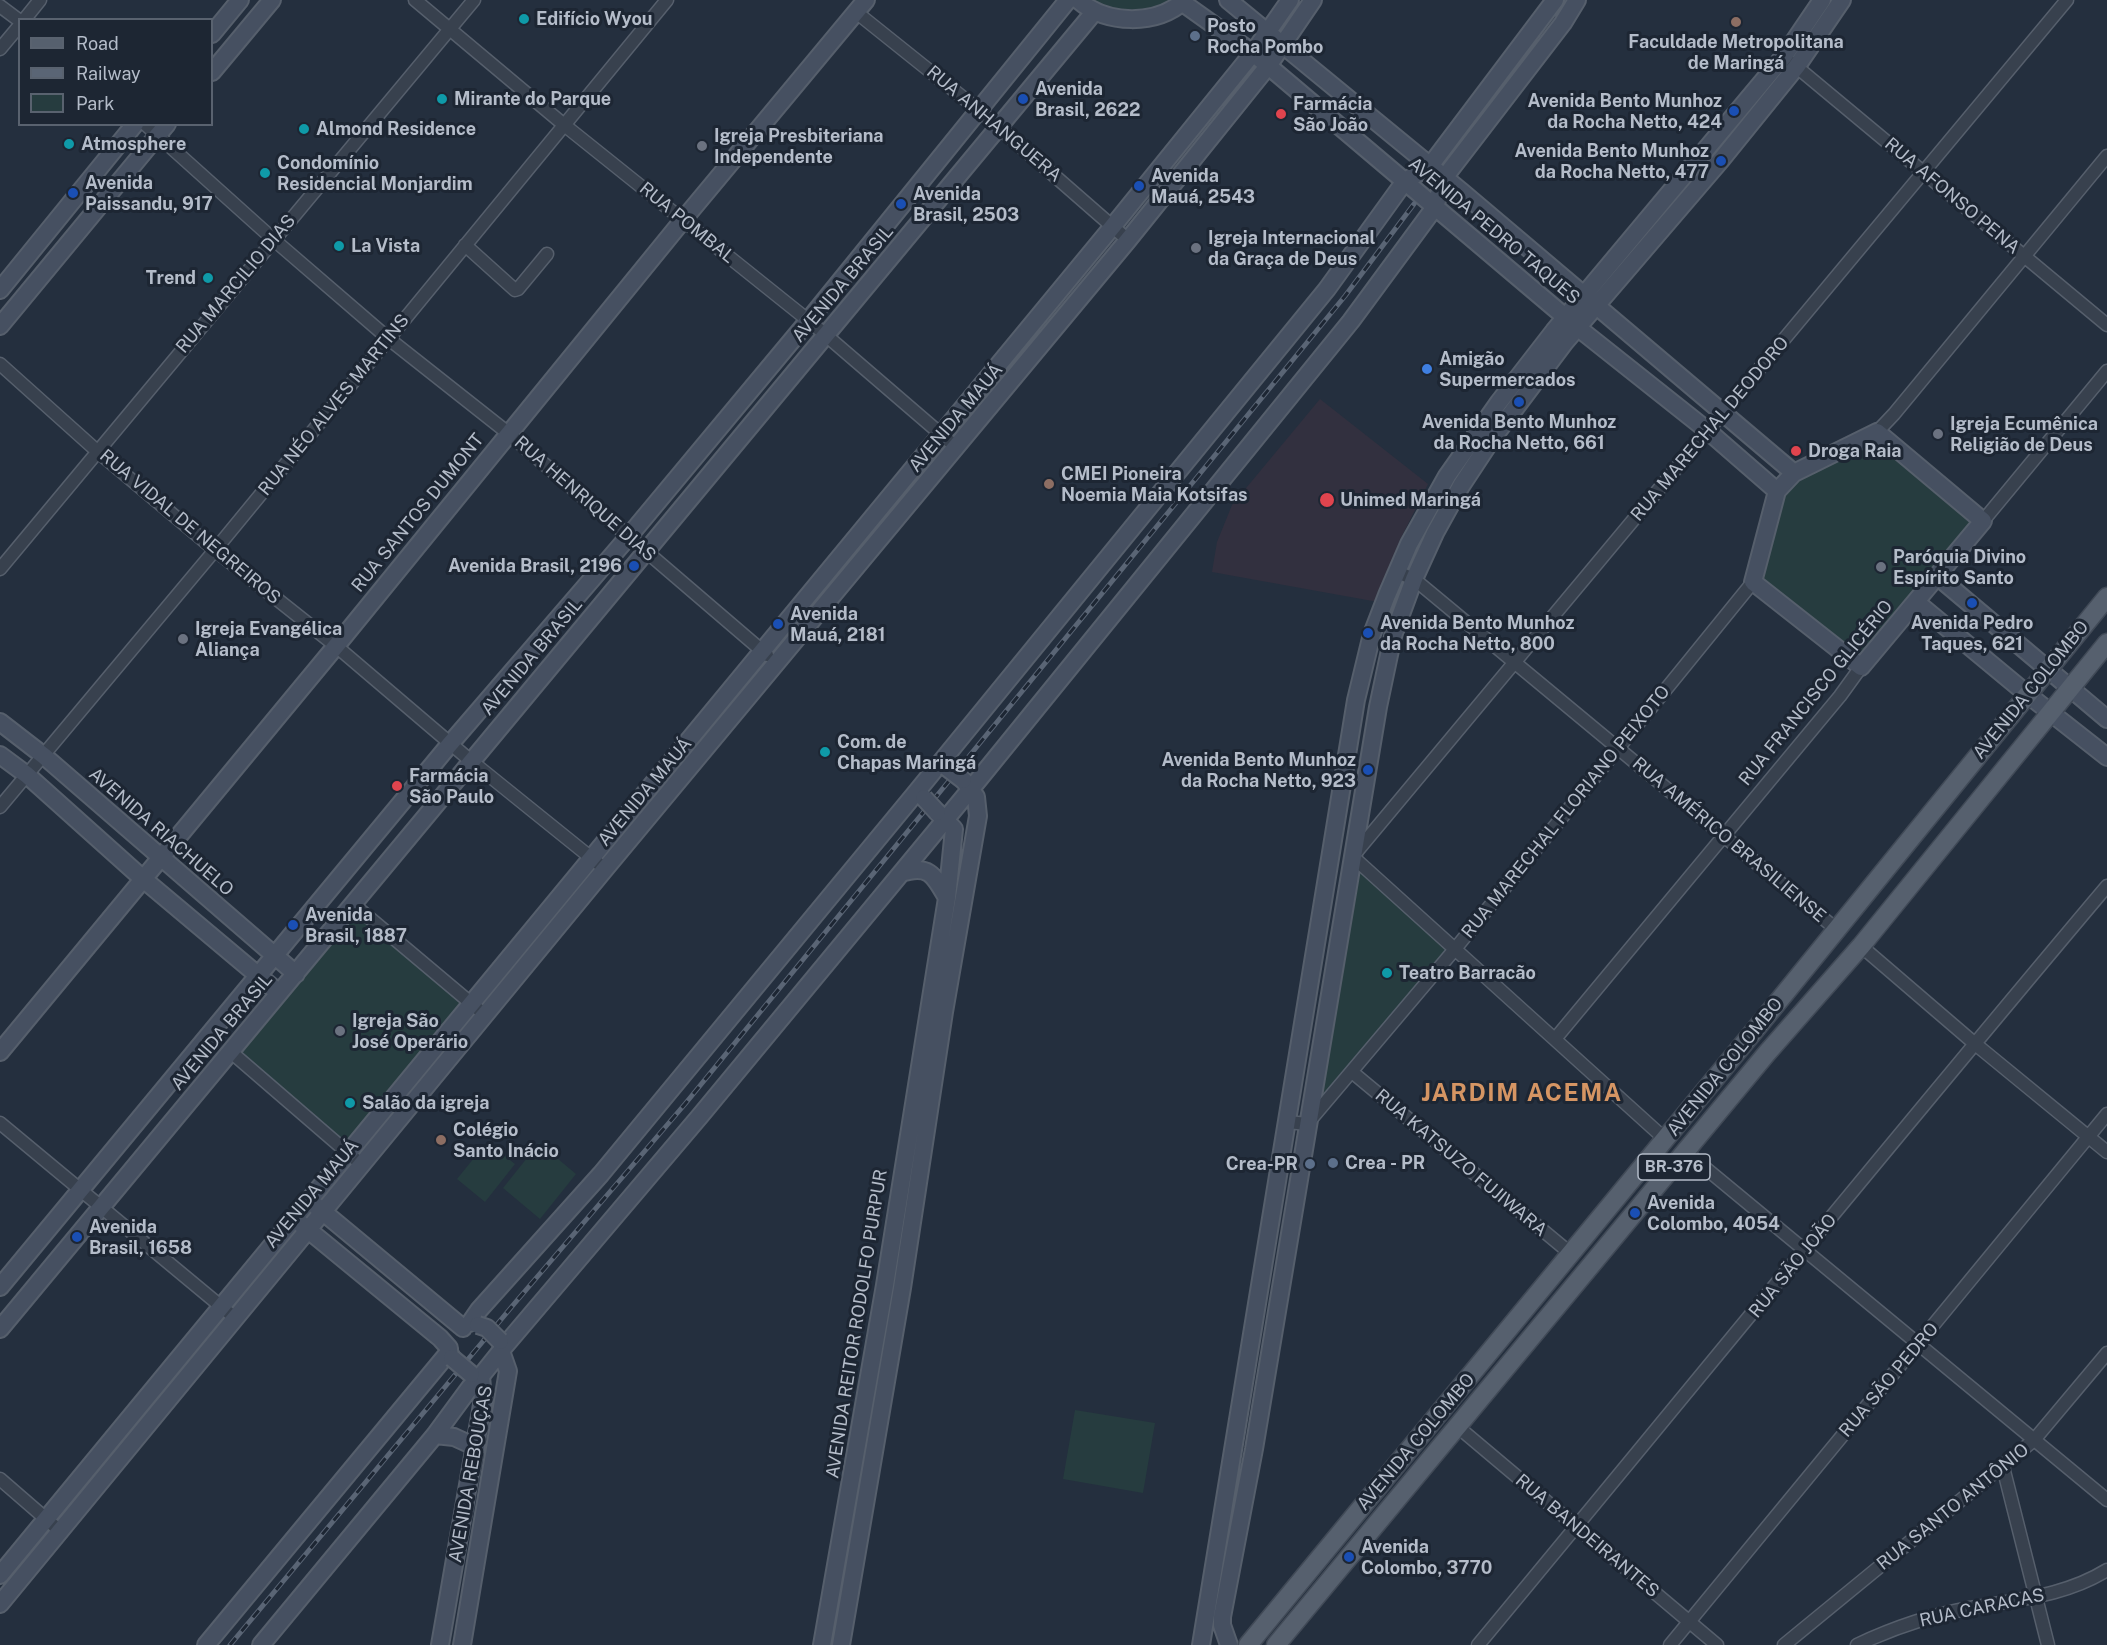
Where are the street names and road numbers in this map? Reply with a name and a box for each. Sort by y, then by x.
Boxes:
street label: RUA ANHANGUERA [922,61,1066,187]
street label: RUA AFONSO PENA [1880,133,2024,259]
street label: AVENIDA PEDRO TAQUES [1404,153,1584,309]
street label: RUA POMBAL [635,178,739,268]
street label: RUA MARCILIO DIAS [172,210,300,358]
street label: AVENIDA BRASIL [788,221,898,347]
street label: RUA NÉO ALVES MARTINS [254,310,414,500]
street label: RUA MARECHAL DEODORO [1626,332,1794,526]
street label: AVENIDA MAUÁ [904,359,1008,477]
street label: RUA SANTOS DUMONT [347,429,489,597]
street label: RUA HENRIQUE DIAS [510,432,660,566]
street label: RUA VIDAL DE NEGREIROS [95,445,285,609]
street label: AVENIDA BRASIL [477,594,587,720]
street label: RUA FRANCISCO GLICÉRIO [1734,596,1898,790]
street label: AVENIDA COLOMBO [1969,616,2093,764]
street label: RUA MARECHAL FLORIANO PEIXOTO [1457,681,1675,943]
street label: AVENIDA MAUÁ [593,733,697,851]
street label: RUA AMÉRICO BRASILIENSE [1628,753,1830,927]
street label: AVENIDA RIACHUELO [84,763,238,901]
street label: AVENIDA BRASIL [167,969,277,1095]
street label: AVENIDA COLOMBO [1663,993,1787,1141]
street label: RUA KATSUZO FUJIWARA [1371,1085,1551,1241]
street label: AVENIDA MAUÁ [260,1135,364,1253]
road number: BR-376 [1638,1154,1710,1180]
street label: AVENIDA REITOR RODOLFO PURPUR [822,1168,892,1480]
street label: RUA SÃO JOÃO [1745,1210,1841,1322]
street label: RUA SÃO PEDRO [1835,1318,1943,1442]
street label: AVENIDA COLOMBO [1352,1369,1480,1515]
street label: AVENIDA REBOUÇAS [445,1384,497,1564]
street label: RUA SANTO ANTÔNIO [1873,1439,2033,1575]
street label: RUA BANDEIRANTES [1511,1470,1663,1602]
street label: RUA CARACAS [1918,1584,2046,1632]

